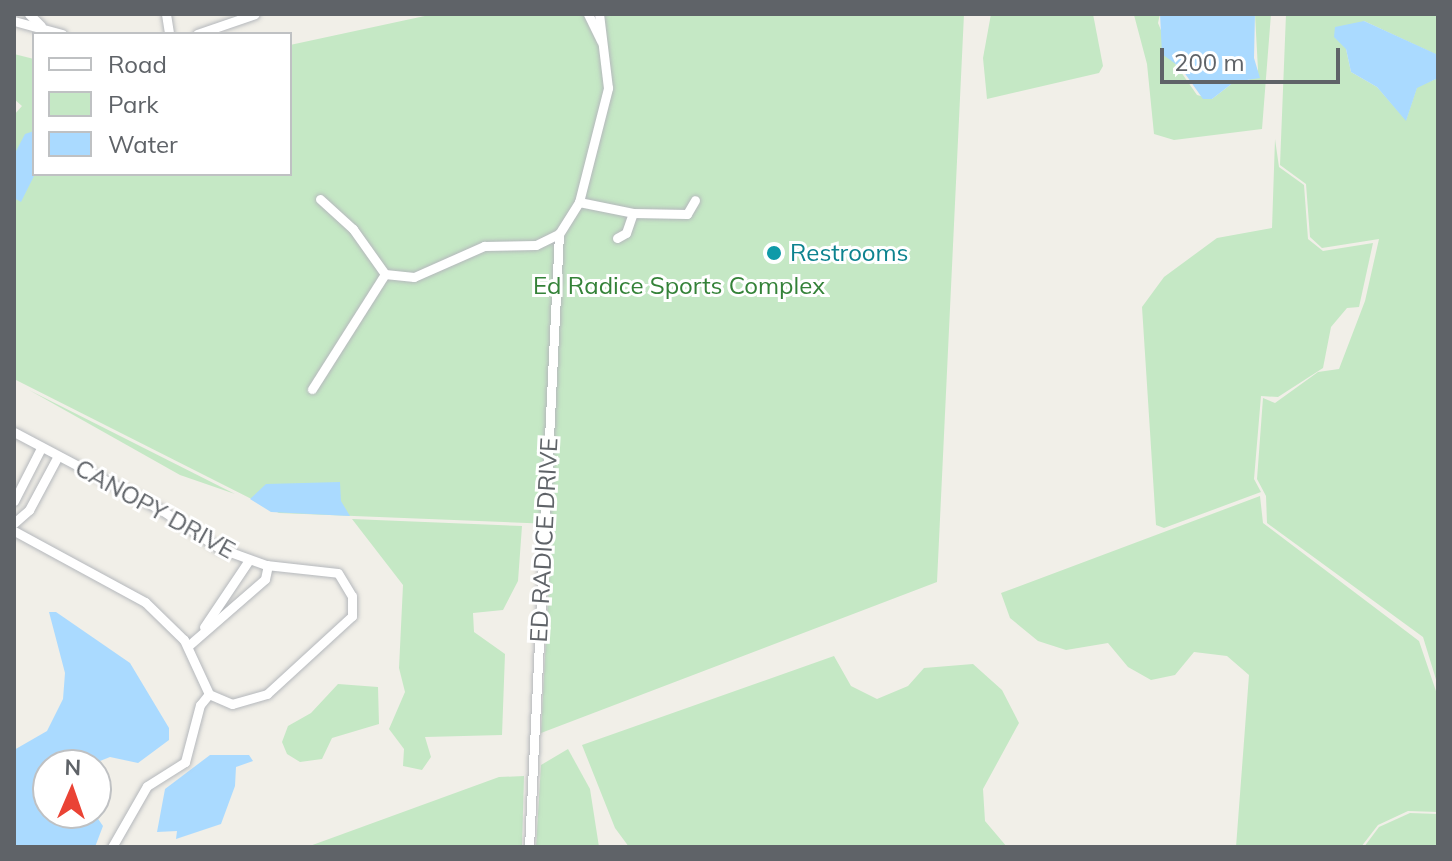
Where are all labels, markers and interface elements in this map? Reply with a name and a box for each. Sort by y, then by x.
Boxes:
legend [32,32,292,176]
scale bar [1164,32,1344,82]
text: 200 m [1174,47,1245,77]
text: Road [108,49,167,79]
text: Park [108,89,159,119]
text: Water [108,129,178,159]
place label: Restrooms [790,239,909,267]
marker: Restrooms [765,244,783,262]
park label: Ed Radice Sports Complex [533,272,825,300]
street label: ED RADICE DRIVE [524,437,564,643]
street label: CANOPY DRIVE [70,453,240,565]
north arrow [32,749,112,829]
text: N [64,753,82,781]

